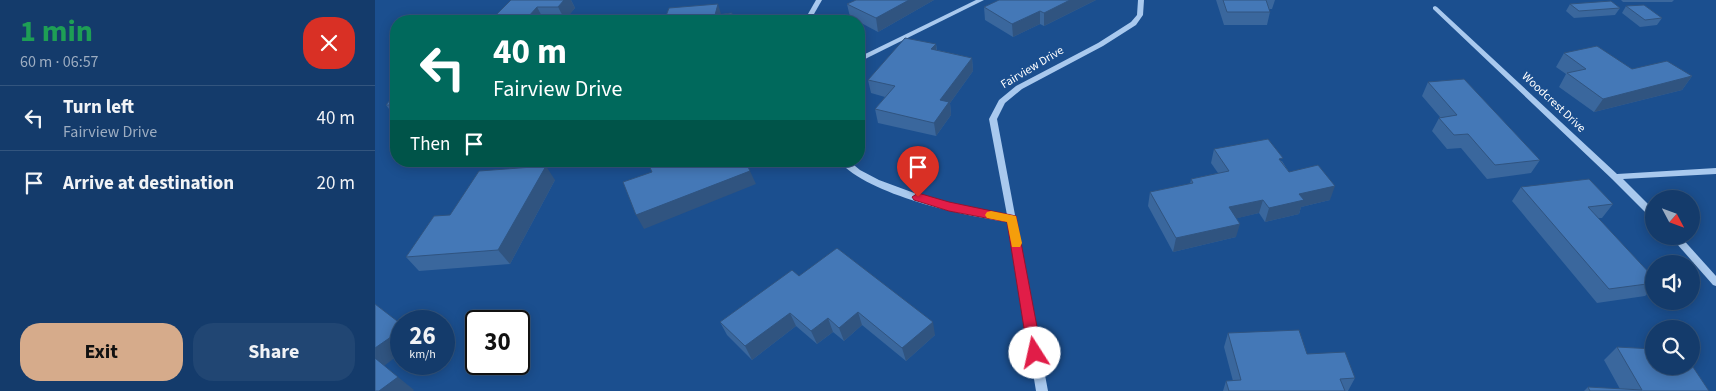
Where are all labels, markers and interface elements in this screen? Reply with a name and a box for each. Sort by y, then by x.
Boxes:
text: 1 min [20,10,93,53]
button: close [303,17,355,69]
text: 40 m [493,27,567,77]
icon: left [410,35,475,100]
street label: Fairview Drive [998,42,1067,93]
text: 60 m · 06:57 [20,51,99,73]
street label: Woodcrest Drive [1518,68,1589,137]
text: Fairview Drive [493,73,622,105]
text: Turn left [63,94,134,121]
icon: left [20,104,48,132]
text: 40 m [317,105,355,132]
text: Fairview Drive [63,121,157,143]
icon: arrive [460,130,488,158]
text: Then [410,131,450,158]
pin [897,146,939,197]
icon: arrive [904,153,932,181]
icon: arrive [20,169,48,197]
text: Arrive at destination [63,170,234,197]
text: 20 m [317,170,355,197]
north arrow [1645,190,1700,245]
map controls [1645,190,1700,375]
button: sound [1645,255,1700,310]
speed limit sign: 30 [465,310,530,375]
text: 26 [409,318,436,354]
button: search [1645,320,1700,375]
button: Exit [20,323,183,381]
button: Share [193,323,355,381]
position arrow [1008,326,1060,378]
text: km/h [409,346,436,363]

